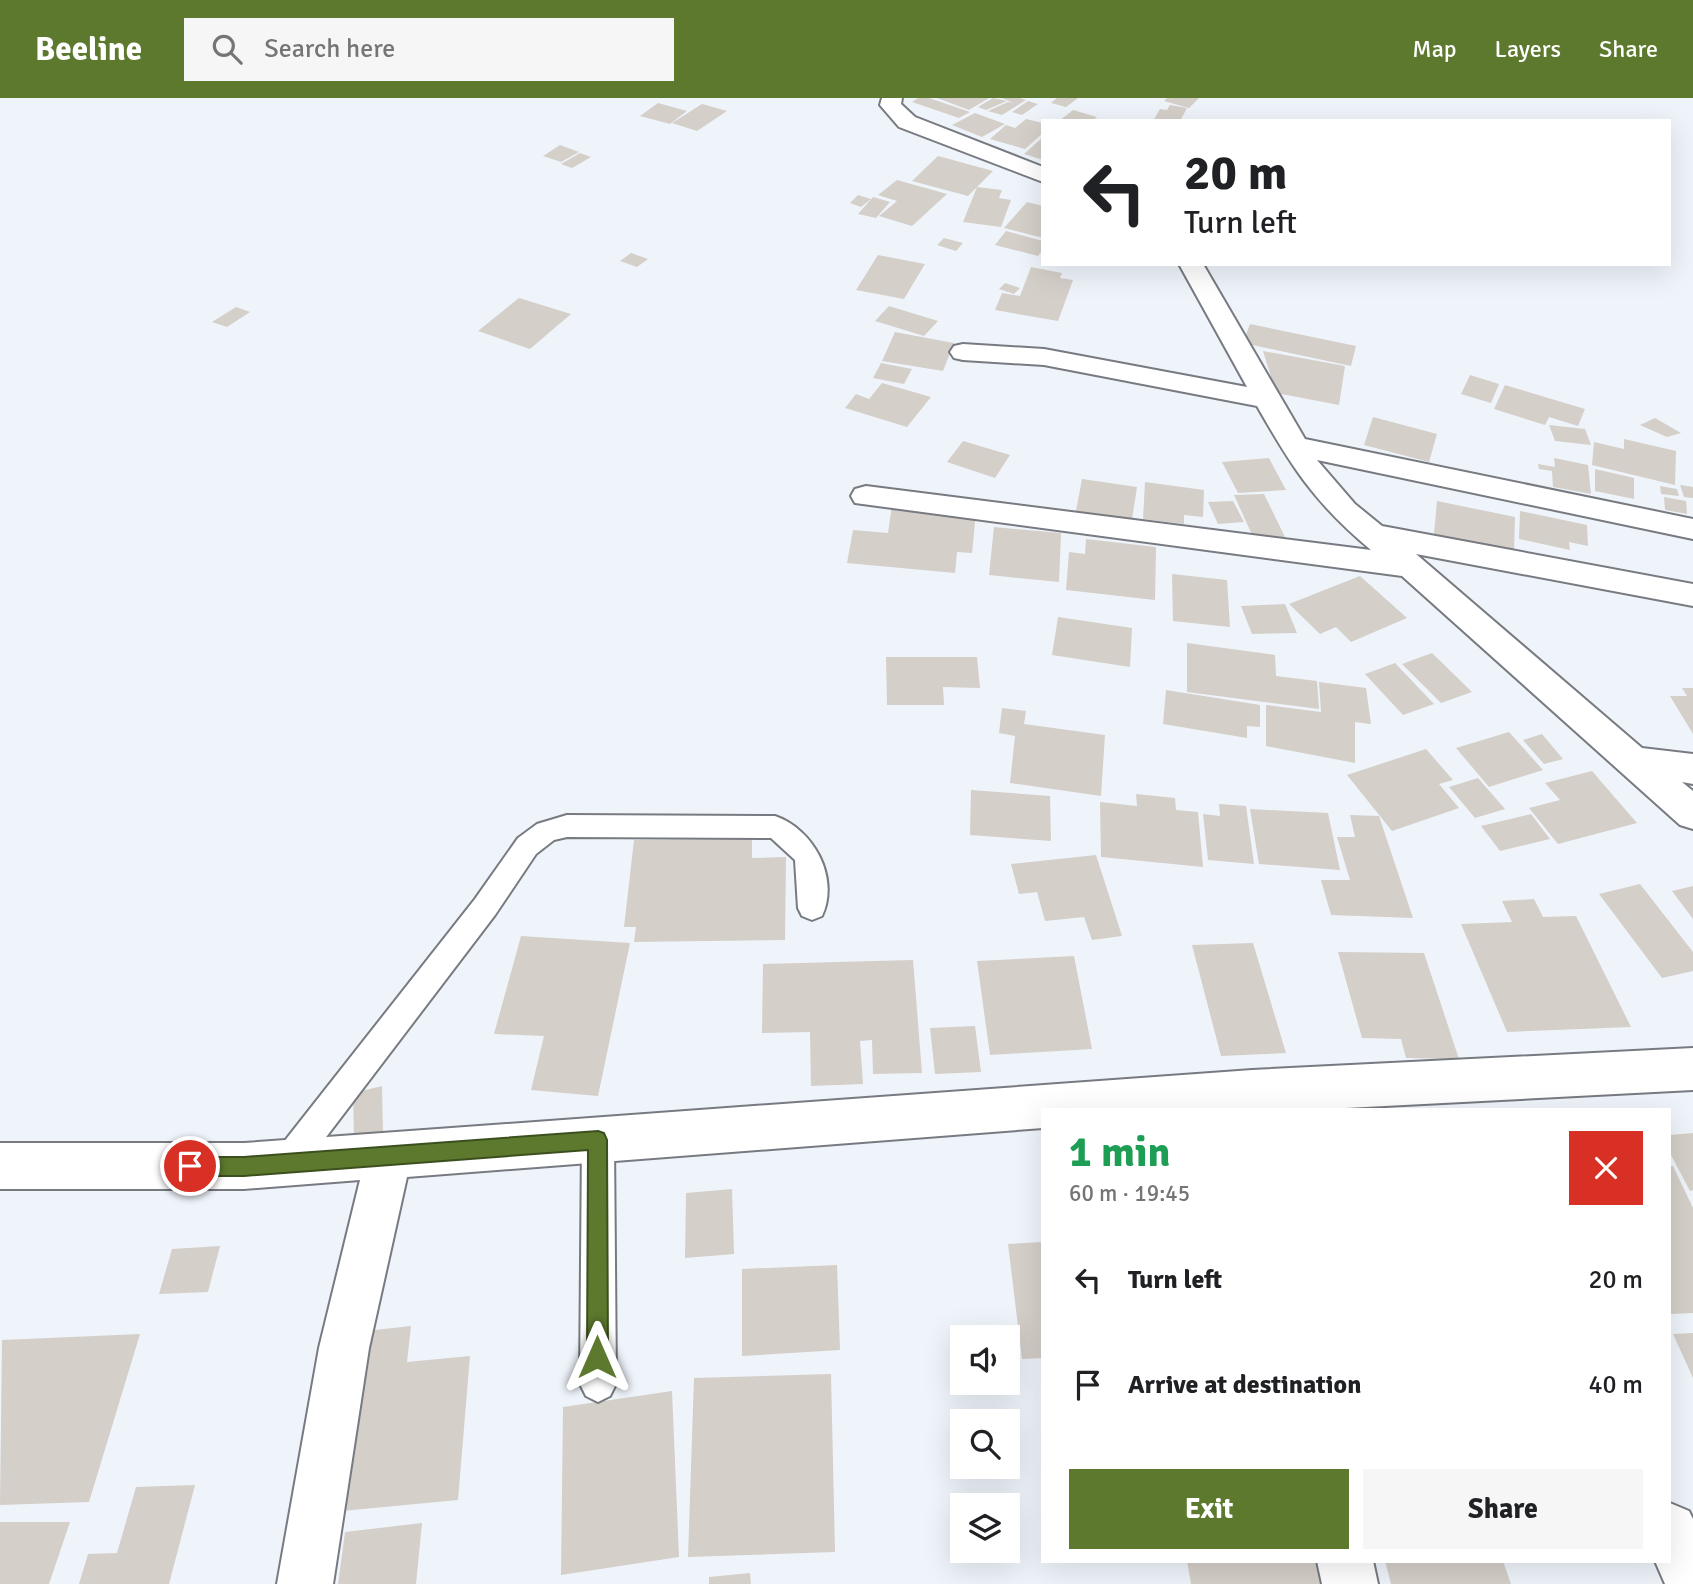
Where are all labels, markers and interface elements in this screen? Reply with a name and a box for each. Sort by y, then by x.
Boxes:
search box [184,18,674,81]
text: Beeline [35,29,142,70]
icon: search [208,30,246,68]
text: Search here [264,33,395,65]
text: Map [1412,34,1457,64]
text: Layers [1495,34,1561,64]
text: Share [1599,34,1658,64]
text: 20 m [1184,143,1287,203]
icon: left [1069,147,1160,238]
text: Turn left [1184,203,1297,242]
text: 1 min [1069,1127,1170,1178]
button: close [1569,1131,1643,1205]
pin [160,1136,220,1196]
icon: arrive [171,1147,209,1185]
text: 60 m · 19:45 [1069,1179,1190,1208]
icon: left [1069,1261,1107,1299]
text: Turn left [1128,1264,1222,1296]
text: 20 m [1588,1264,1643,1296]
position arrow [560,1320,634,1394]
map controls [950,1325,1020,1563]
button: sound [950,1325,1020,1395]
icon: arrive [1069,1366,1107,1404]
text: Arrive at destination [1128,1369,1361,1401]
text: 40 m [1588,1369,1643,1401]
button: search [950,1409,1020,1479]
button: Exit [1069,1469,1349,1549]
button: Share [1363,1469,1643,1549]
button: layers [950,1493,1020,1563]

